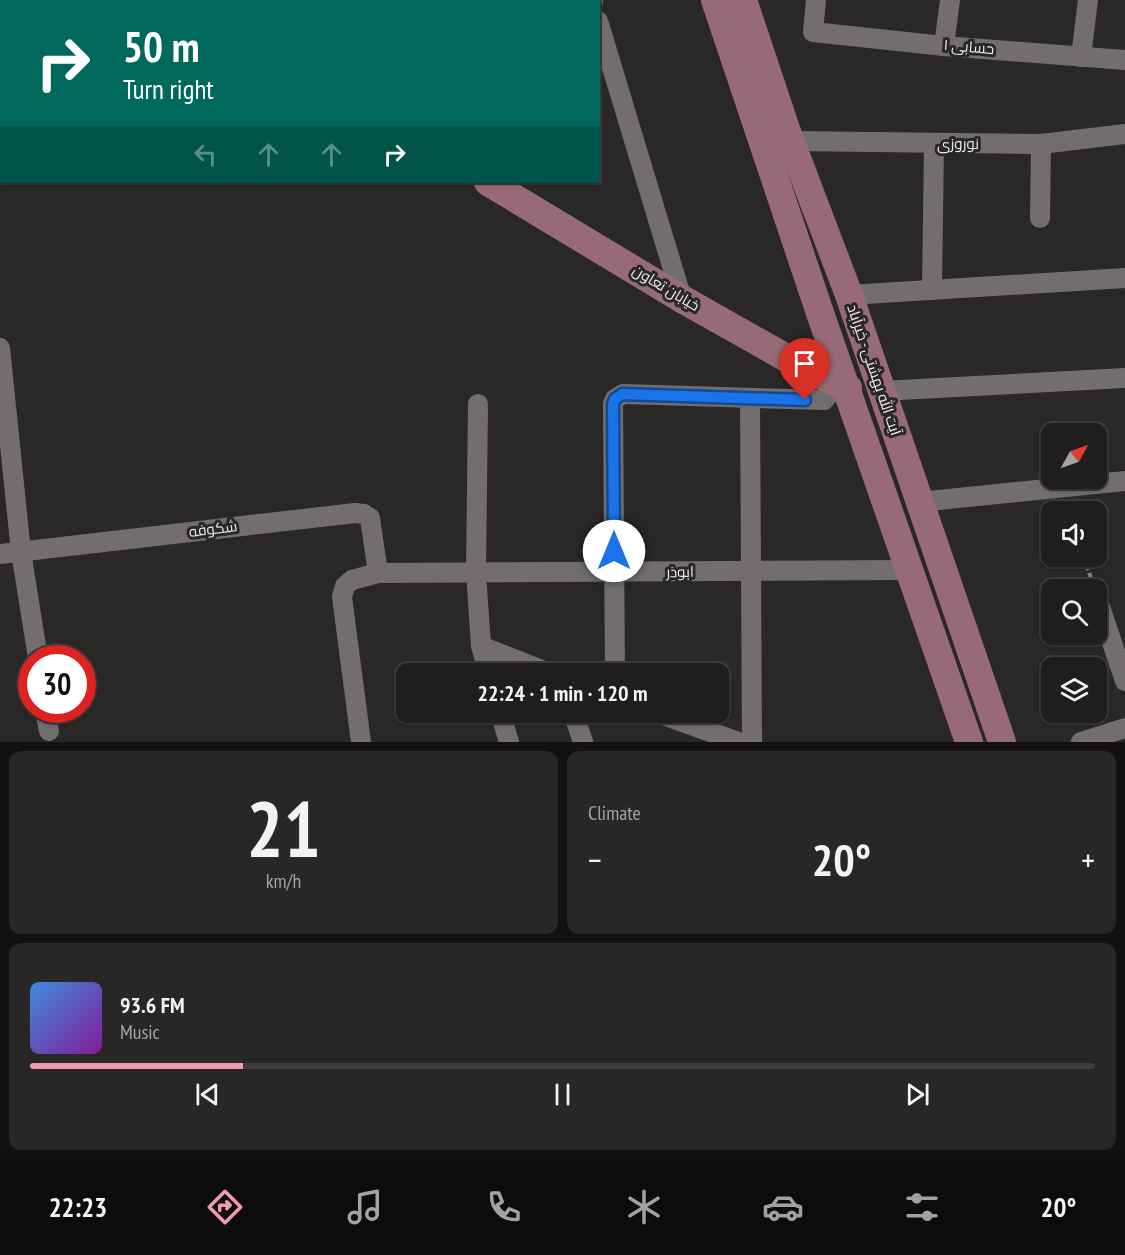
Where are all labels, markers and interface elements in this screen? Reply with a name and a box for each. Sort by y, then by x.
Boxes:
text: 50 m [123,19,200,74]
icon: right [24,24,102,102]
street label: حسابی ۱ [943,35,995,59]
text: Turn right [123,72,214,106]
street label: نوروزی [937,134,979,154]
icon: left [189,138,222,171]
icon: ahead [252,138,285,171]
icon: ahead [315,138,348,171]
icon: right [378,138,411,171]
street label: خیابان تعاون [629,260,703,316]
street label: آیت الله بهشتی - خیرآباد [842,302,906,438]
pin [779,338,830,400]
icon: arrive [788,347,821,380]
north arrow [1041,423,1107,489]
map controls [1041,423,1107,723]
button: sound [1041,501,1107,567]
street label: شکوفه [188,516,238,541]
position arrow [582,519,646,583]
street label: ابوذر [665,562,694,581]
button: search [1041,579,1107,645]
speed limit sign: 30 [18,645,96,723]
button: layers [1041,657,1107,723]
text: 22:24 · 1 min · 120 m [477,679,648,707]
text: 21 [246,778,321,879]
text: Climate [588,800,641,826]
text: 20° [812,830,871,888]
text: − [588,838,602,881]
text: + [1081,838,1095,881]
text: km/h [266,868,301,894]
text: 93.6 FM [120,991,185,1019]
text: Music [120,1019,160,1045]
icon: previous [191,1078,224,1111]
icon: pause [546,1078,579,1111]
icon: next [901,1078,934,1111]
icon: directions [204,1186,246,1228]
icon: music [344,1186,386,1228]
icon: phone [483,1186,525,1228]
icon: climate [623,1186,665,1228]
icon: car [762,1186,804,1228]
icon: filters [901,1186,943,1228]
text: 22:23 [49,1190,107,1224]
text: 20° [1041,1190,1076,1224]

